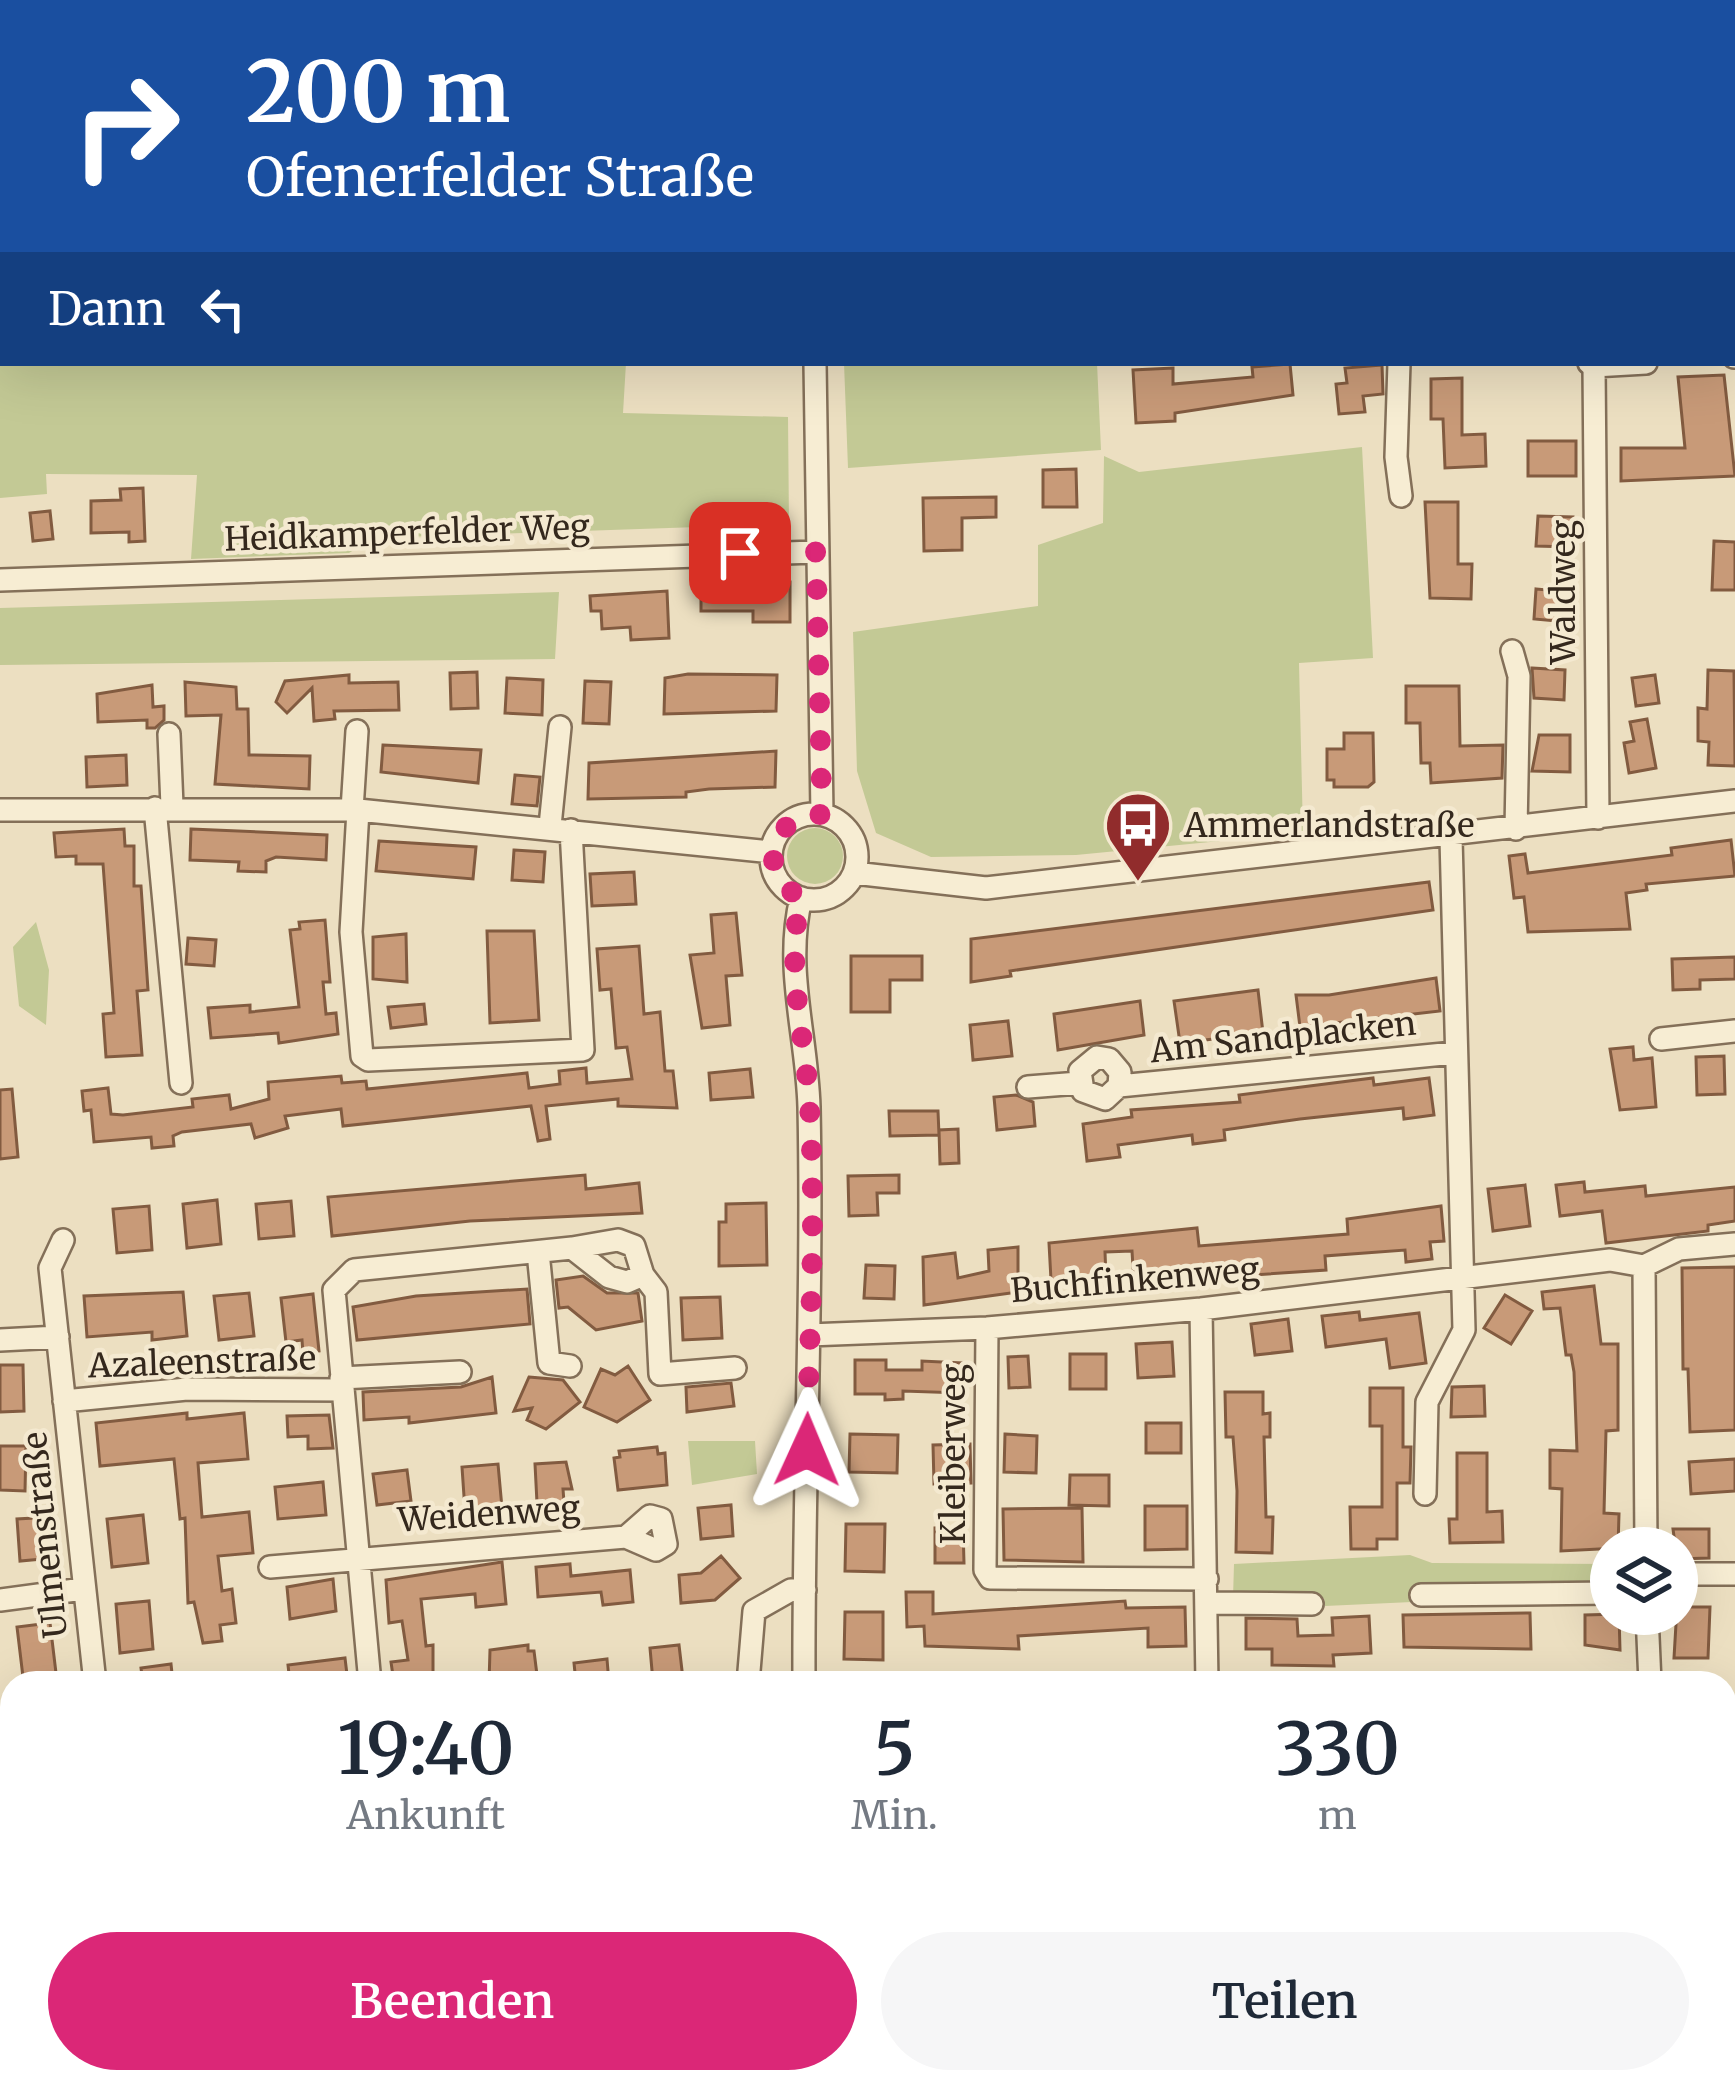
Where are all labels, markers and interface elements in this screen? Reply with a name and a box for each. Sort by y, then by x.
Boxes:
text: 200 m [246,39,510,145]
icon: right [48,48,204,204]
text: Ofenerfelder Straße [246,143,754,211]
icon: left [190,276,256,342]
text: Dann [48,281,166,337]
pin [689,502,791,604]
street label: Heidkamperfelder Weg [224,506,590,560]
icon: arrive [707,520,773,586]
street label: Waldweg [1543,520,1584,665]
bus stop icon: Ammerlandstraße [1103,790,1173,884]
place label: Ammerlandstraße [1183,805,1474,846]
street label: Am Sandplacken [1147,1003,1418,1071]
street label: Buchfinkenweg [1009,1249,1261,1311]
street label: Azaleenstraße [86,1338,317,1387]
street label: Kleiberweg [933,1364,974,1544]
position arrow [744,1387,870,1513]
street label: Ulmenstraße [14,1430,76,1640]
street label: Weidenweg [395,1487,582,1541]
map controls [1590,1527,1698,1635]
button: layers [1590,1527,1698,1635]
text: 19:40 [337,1703,514,1794]
text: 5 [873,1703,916,1794]
text: 330 [1275,1703,1400,1794]
text: Ankunft [346,1791,505,1840]
text: Min. [851,1791,938,1840]
text: m [1318,1791,1357,1840]
button: Beenden [48,1932,857,2070]
button: Teilen [881,1932,1689,2070]

